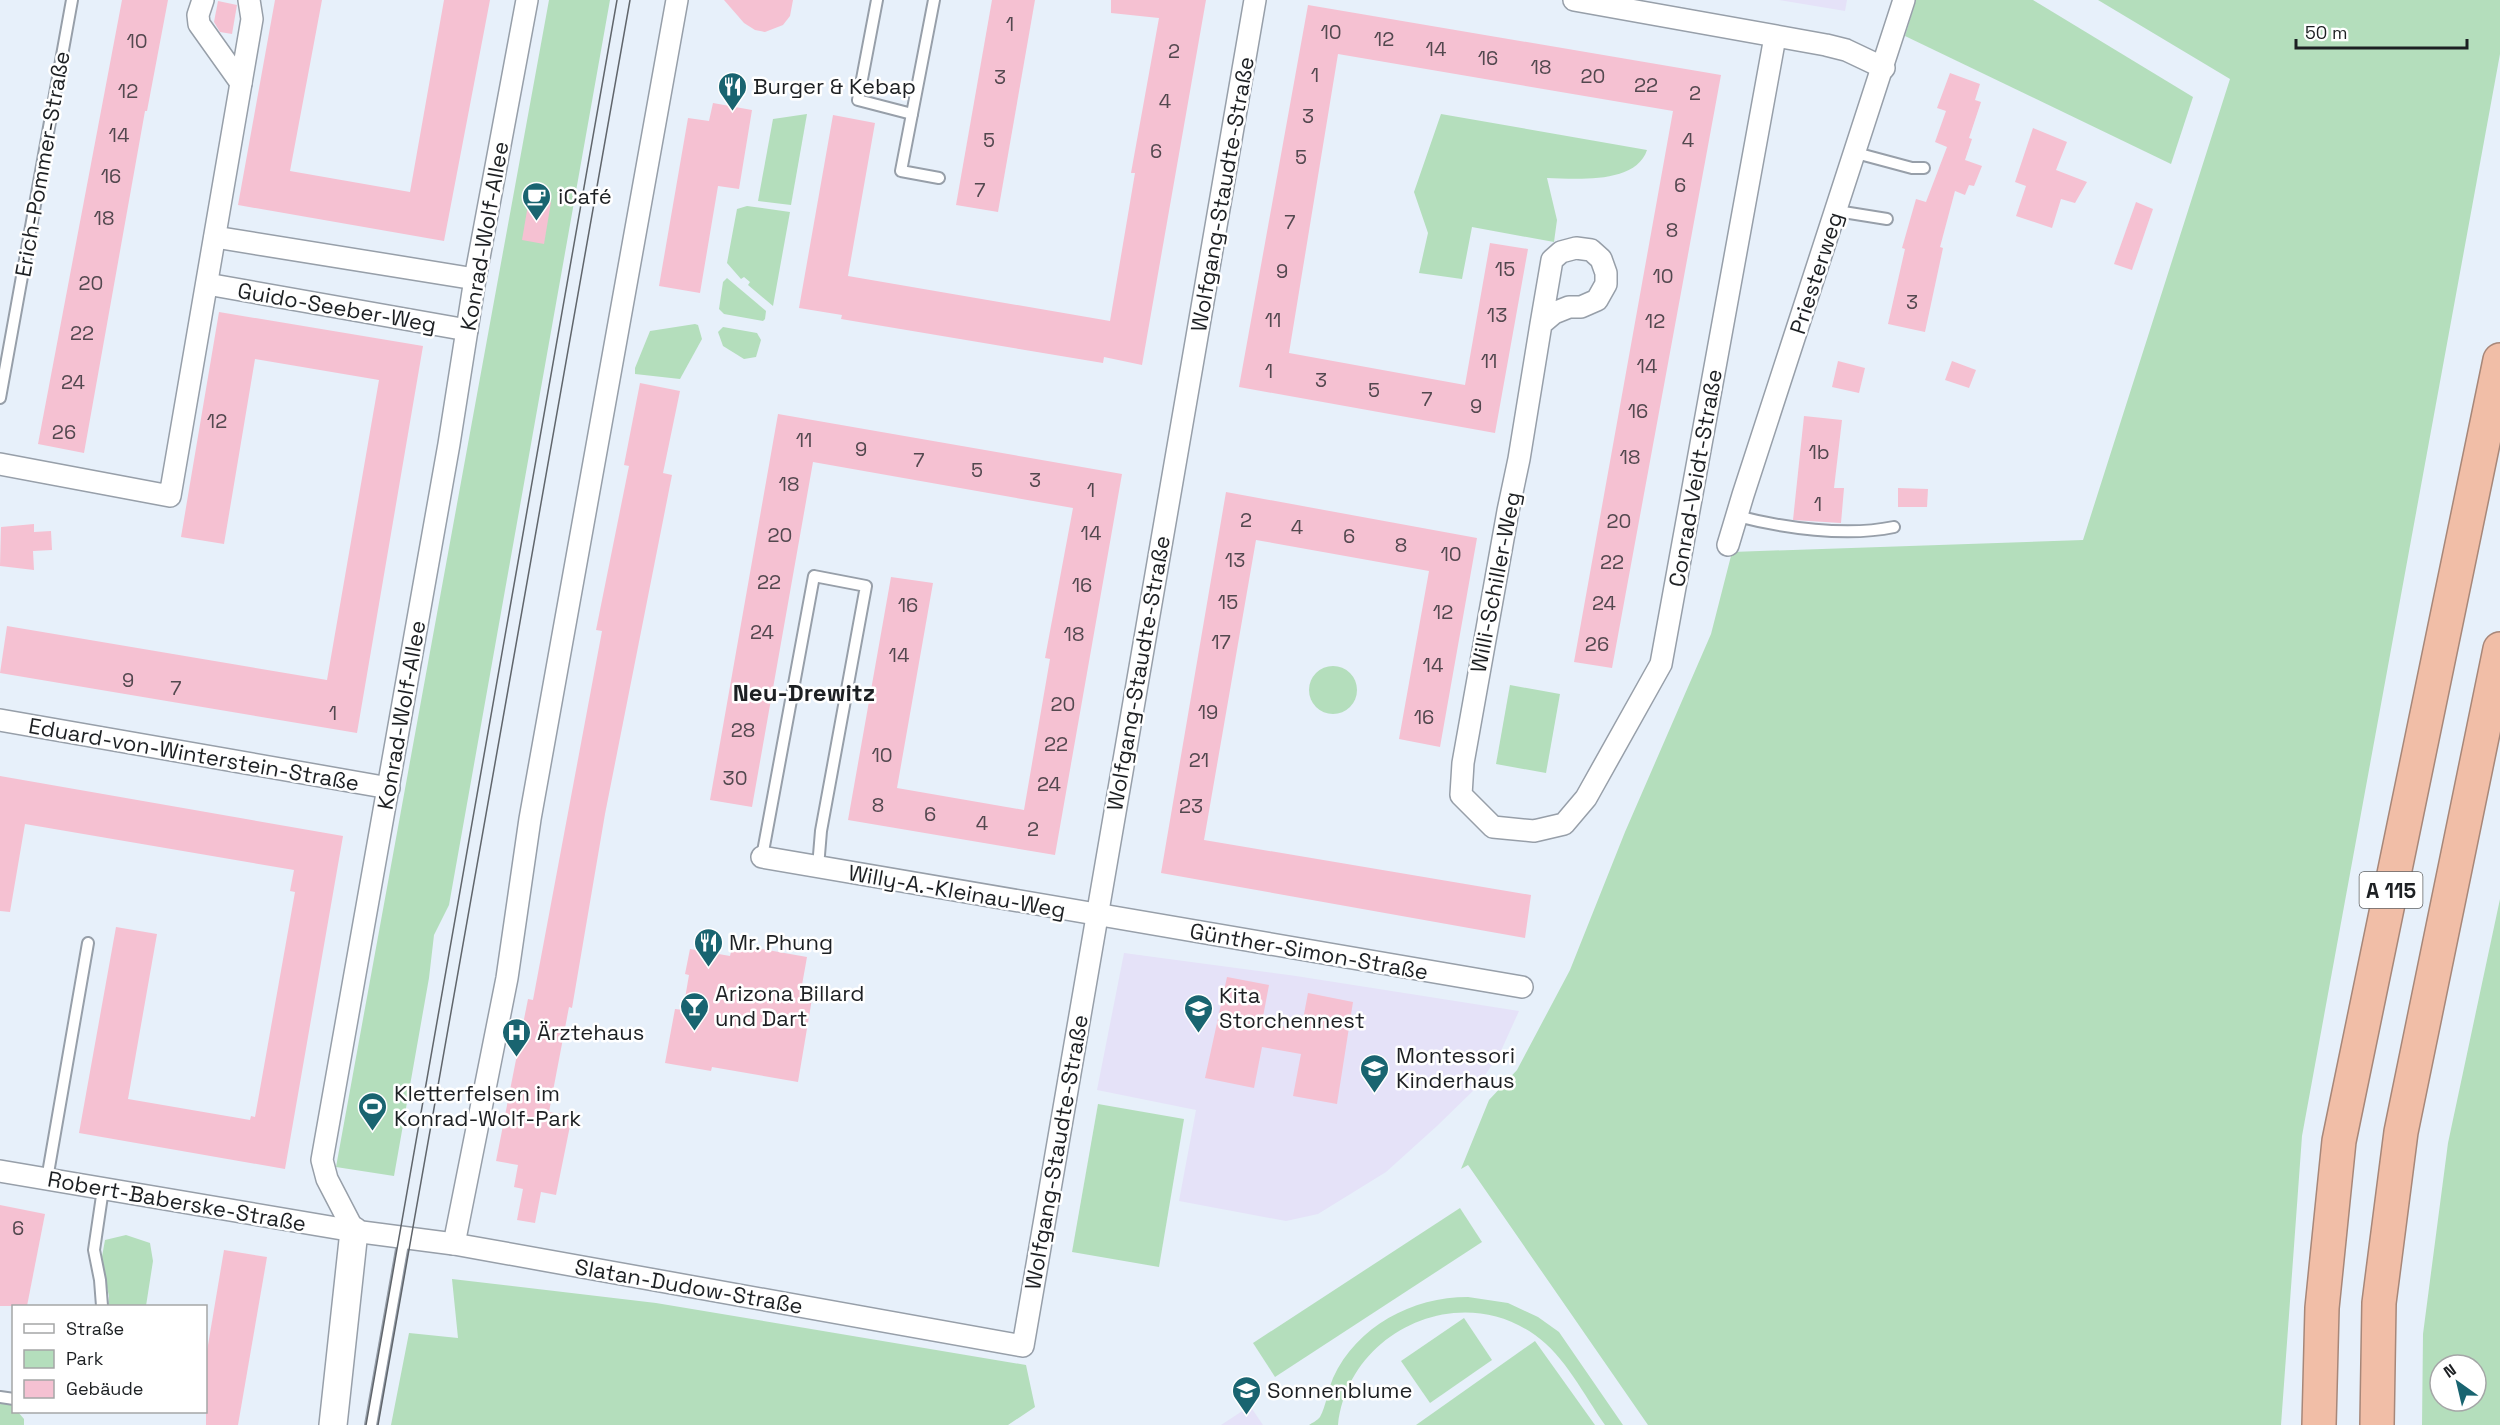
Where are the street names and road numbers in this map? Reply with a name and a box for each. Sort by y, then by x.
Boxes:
street label: Erich-Pommer-Straße [8,49,76,279]
street label: Wolfgang-Staudte-Straße [1184,54,1260,334]
street label: Konrad-Wolf-Allee [454,139,514,333]
street label: Priesterweg [1783,208,1849,338]
street label: Guido-Seeber-Weg [235,276,439,338]
street label: Conrad-Veidt-Straße [1662,367,1728,589]
street label: Willi-Schiller-Weg [1464,489,1526,675]
street label: Wolfgang-Staudte-Straße [1100,533,1176,813]
street label: Konrad-Wolf-Allee [371,618,431,812]
street label: Eduard-von-Winterstein-Straße [27,711,361,797]
street label: Willy-A.-Kleinau-Weg [846,858,1068,924]
road number: A 115 [2360,872,2422,908]
street label: Günther-Simon-Straße [1188,916,1430,986]
street label: Wolfgang-Staudte-Straße [1018,1012,1094,1292]
street label: Robert-Baberske-Straße [46,1164,308,1238]
street label: Slatan-Dudow-Straße [573,1252,805,1320]

